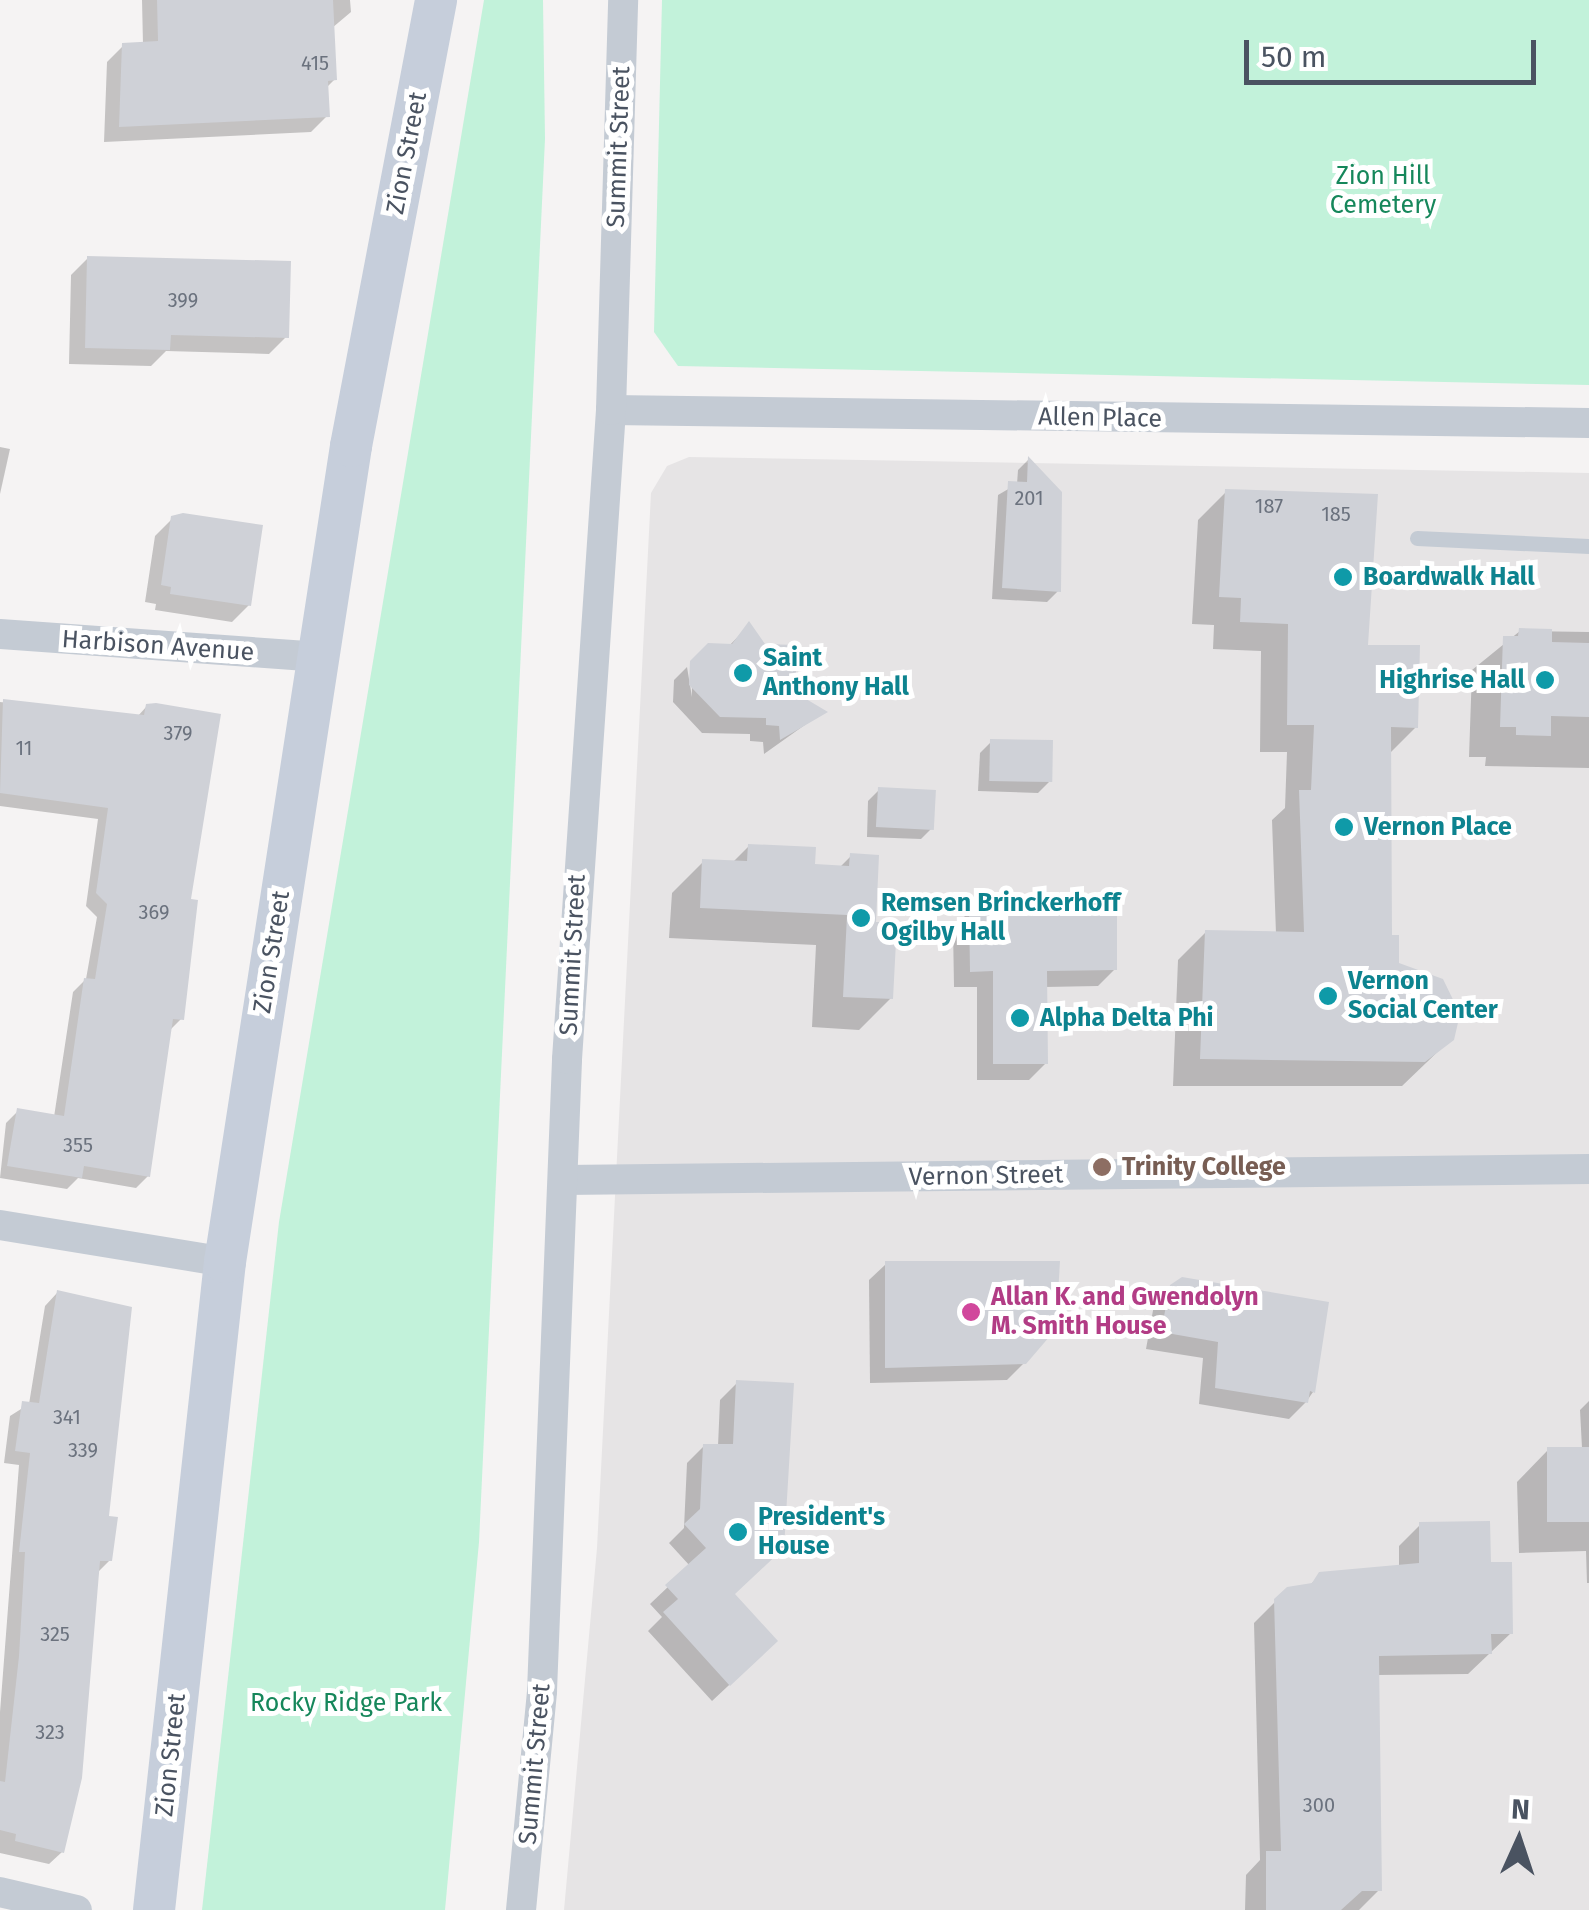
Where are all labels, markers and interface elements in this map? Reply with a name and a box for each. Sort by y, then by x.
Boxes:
scale bar [1249,20,1542,82]
text: 50 m [1261,39,1326,75]
house number: 415 [301,51,329,75]
street label: Summit Street [601,66,637,228]
street label: Zion Street [380,89,434,217]
park label: Zion Hill Cemetery [1330,162,1436,221]
house number: 399 [168,288,198,312]
street label: Allen Place [1038,402,1162,434]
house number: 201 [1014,486,1044,510]
house number: 187 [1255,494,1283,518]
house number: 185 [1321,502,1351,526]
place label: Boardwalk Hall [1363,562,1535,592]
marker: Boardwalk Hall [1332,566,1354,588]
street label: Harbison Avenue [61,624,255,668]
place label: Saint Anthony Hall [763,644,909,703]
marker: Saint Anthony Hall [732,662,754,684]
place label: Highrise Hall [1379,665,1525,695]
marker: Highrise Hall [1534,669,1556,691]
house number: 379 [164,721,192,745]
house number: 11 [15,736,33,760]
place label: Vernon Place [1364,812,1512,842]
marker: Vernon Place [1333,816,1355,838]
street label: Summit Street [554,874,592,1036]
street label: Zion Street [248,889,296,1015]
place label: Remsen Brinckerhoff Ogilby Hall [881,889,1120,948]
house number: 369 [139,900,169,924]
marker: Remsen Brinckerhoff Ogilby Hall [850,907,872,929]
place label: Vernon Social Center [1348,967,1498,1026]
marker: Vernon Social Center [1317,985,1339,1007]
place label: Alpha Delta Phi [1040,1003,1214,1033]
marker: Alpha Delta Phi [1009,1007,1031,1029]
house number: 355 [63,1133,93,1157]
place label: Trinity College [1122,1152,1286,1182]
marker: Trinity College [1091,1156,1113,1178]
street label: Vernon Street [908,1160,1064,1192]
place label: Allan K. and Gwendolyn M. Smith House [991,1283,1259,1342]
marker: Allan K. and Gwendolyn M. Smith House [960,1301,982,1323]
house number: 341 [53,1405,81,1429]
house number: 339 [68,1438,98,1462]
place label: President's House [758,1503,885,1562]
marker: President's House [727,1521,749,1543]
house number: 325 [40,1622,70,1646]
street label: Summit Street [513,1682,557,1846]
park label: Rocky Ridge Park [250,1688,442,1718]
street label: Zion Street [150,1692,192,1818]
house number: 323 [35,1720,65,1744]
north arrow [1469,1790,1569,1890]
house number: 300 [1303,1793,1335,1817]
text: N [1510,1793,1531,1827]

